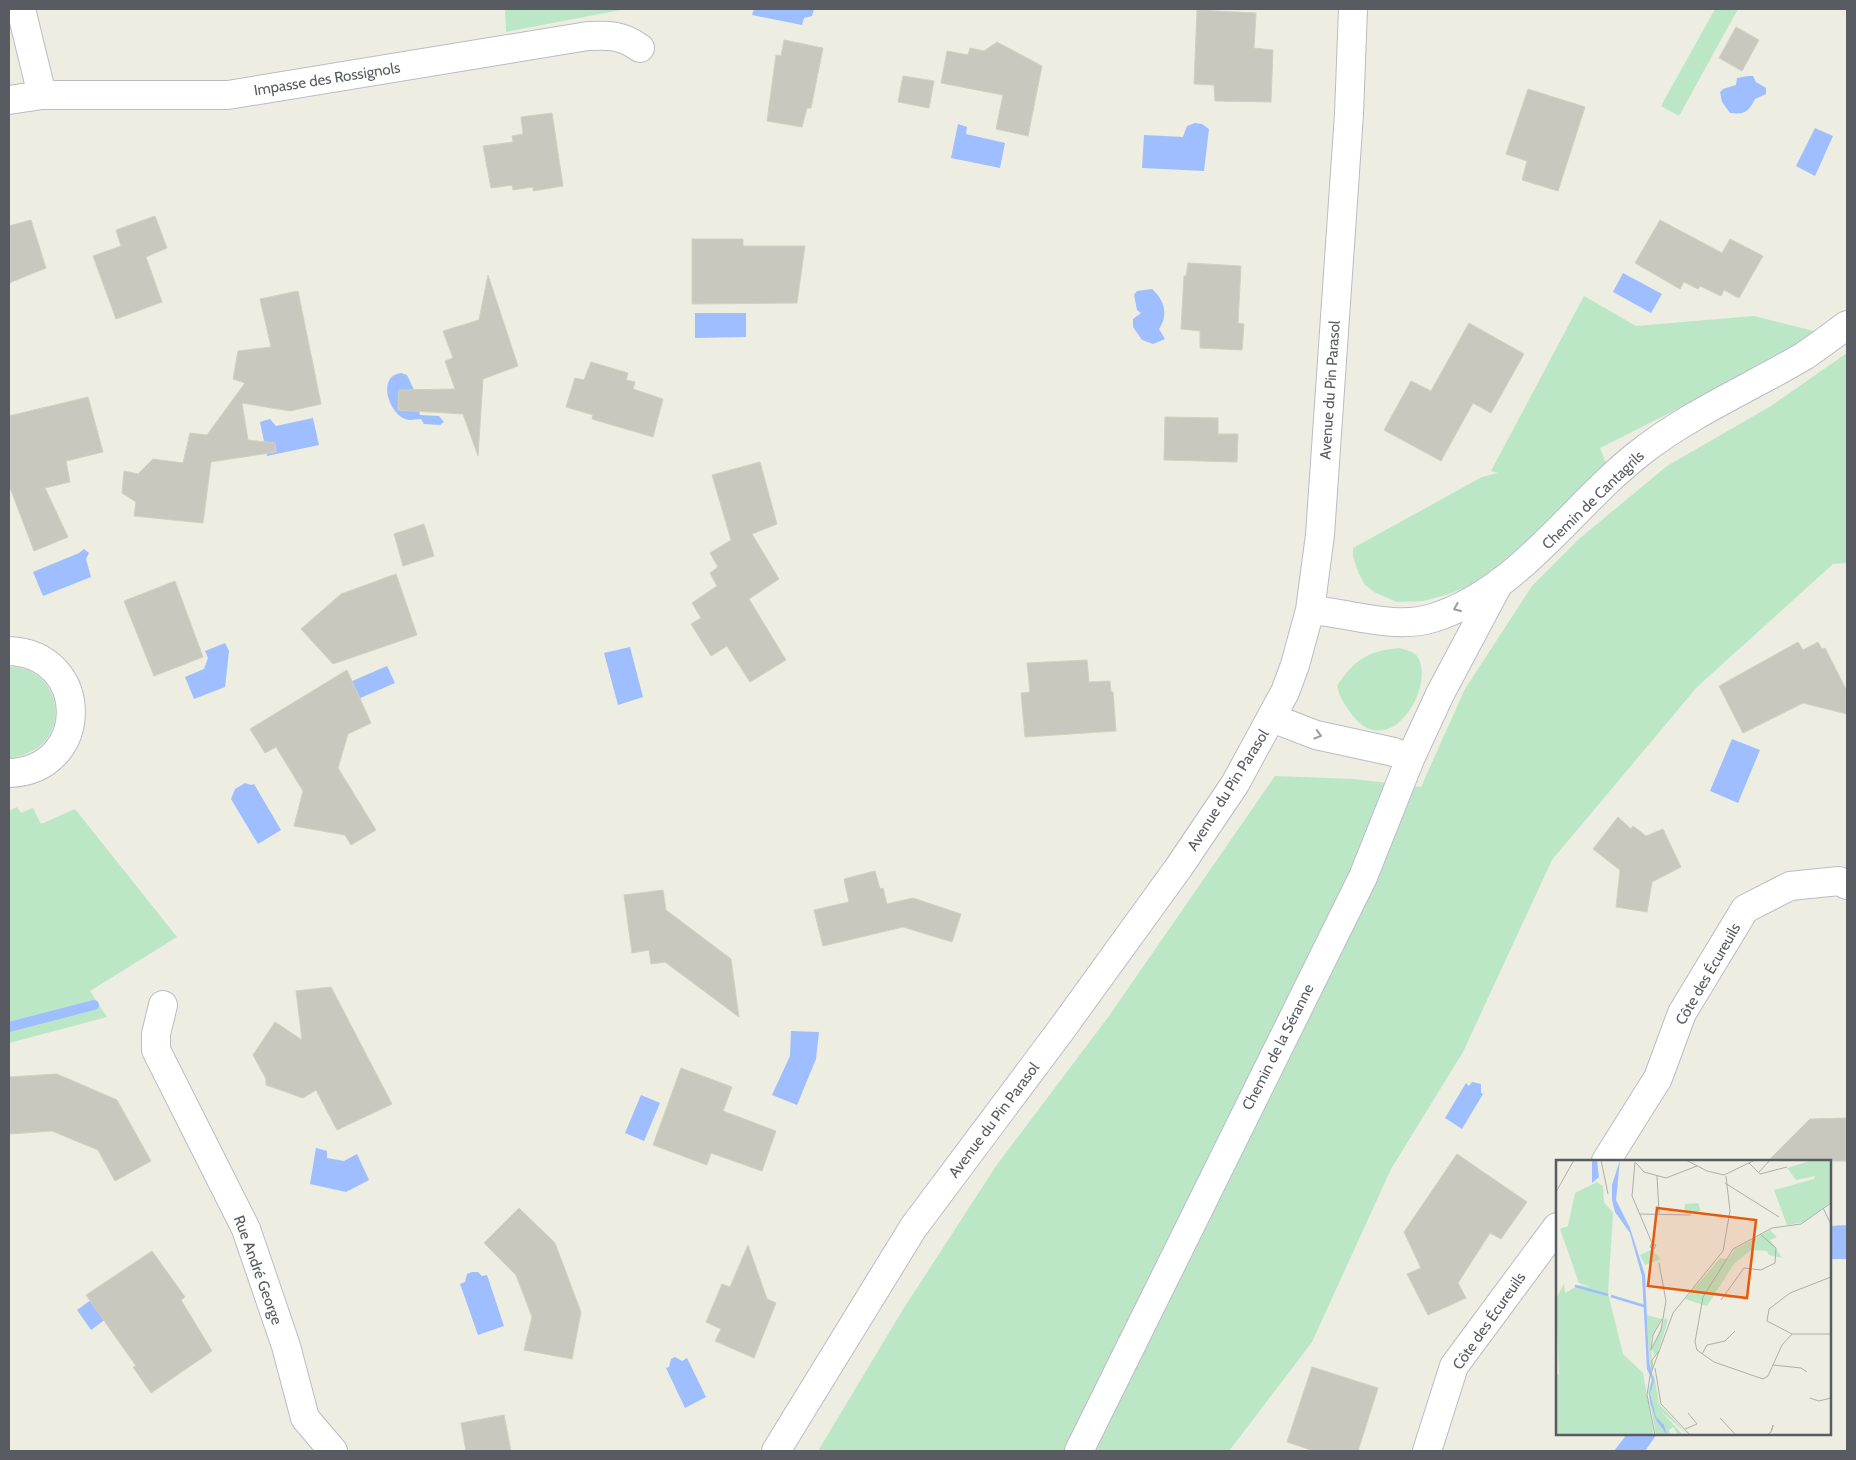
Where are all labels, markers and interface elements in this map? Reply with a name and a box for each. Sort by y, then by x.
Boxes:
street label: Impasse des Rossignols [253,59,401,99]
street label: Avenue du Pin Parasol [1316,319,1344,460]
street label: Chemin de Cantagrils [1538,447,1648,553]
one-way arrow [1453,601,1462,612]
street label: Avenue du Pin Parasol [1183,726,1273,854]
one-way arrow [1313,730,1321,740]
street label: Côte des Écureuils [1671,919,1744,1028]
street label: Chemin de la Séranne [1238,981,1318,1113]
street label: Avenue du Pin Parasol [945,1059,1043,1181]
inset map [1556,1160,1831,1435]
street label: Rue André George [230,1213,286,1327]
street label: Côte des Écureuils [1448,1268,1529,1373]

